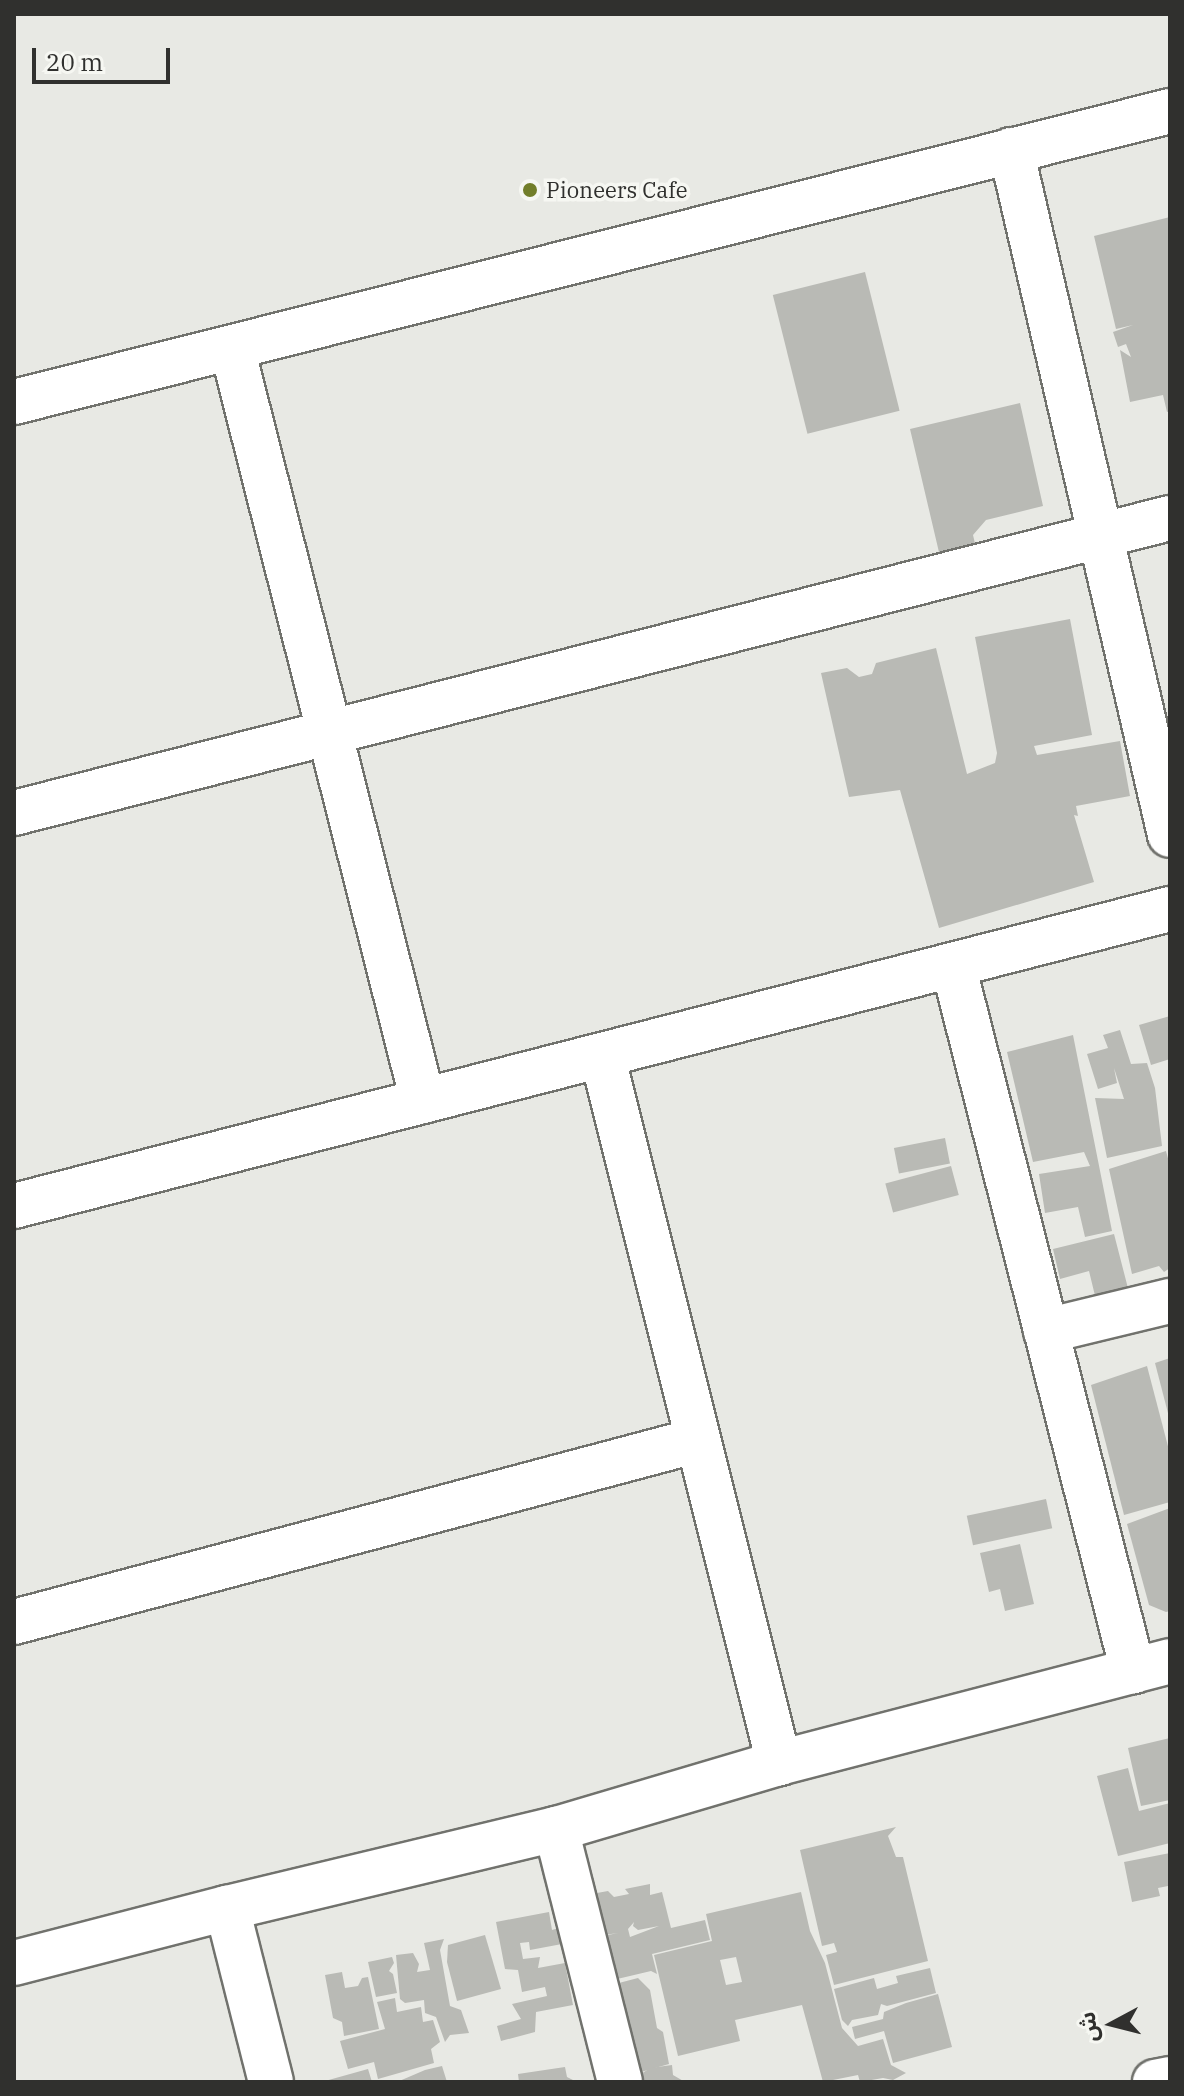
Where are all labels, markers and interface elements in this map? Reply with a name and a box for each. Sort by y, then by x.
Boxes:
scale bar [36,32,174,82]
text: 20 m [46,46,103,78]
place label: Pioneers Cafe [546,177,687,203]
marker: Pioneers Cafe [521,181,539,199]
north arrow [1072,1984,1152,2064]
text: ش [1071,2010,1104,2044]

